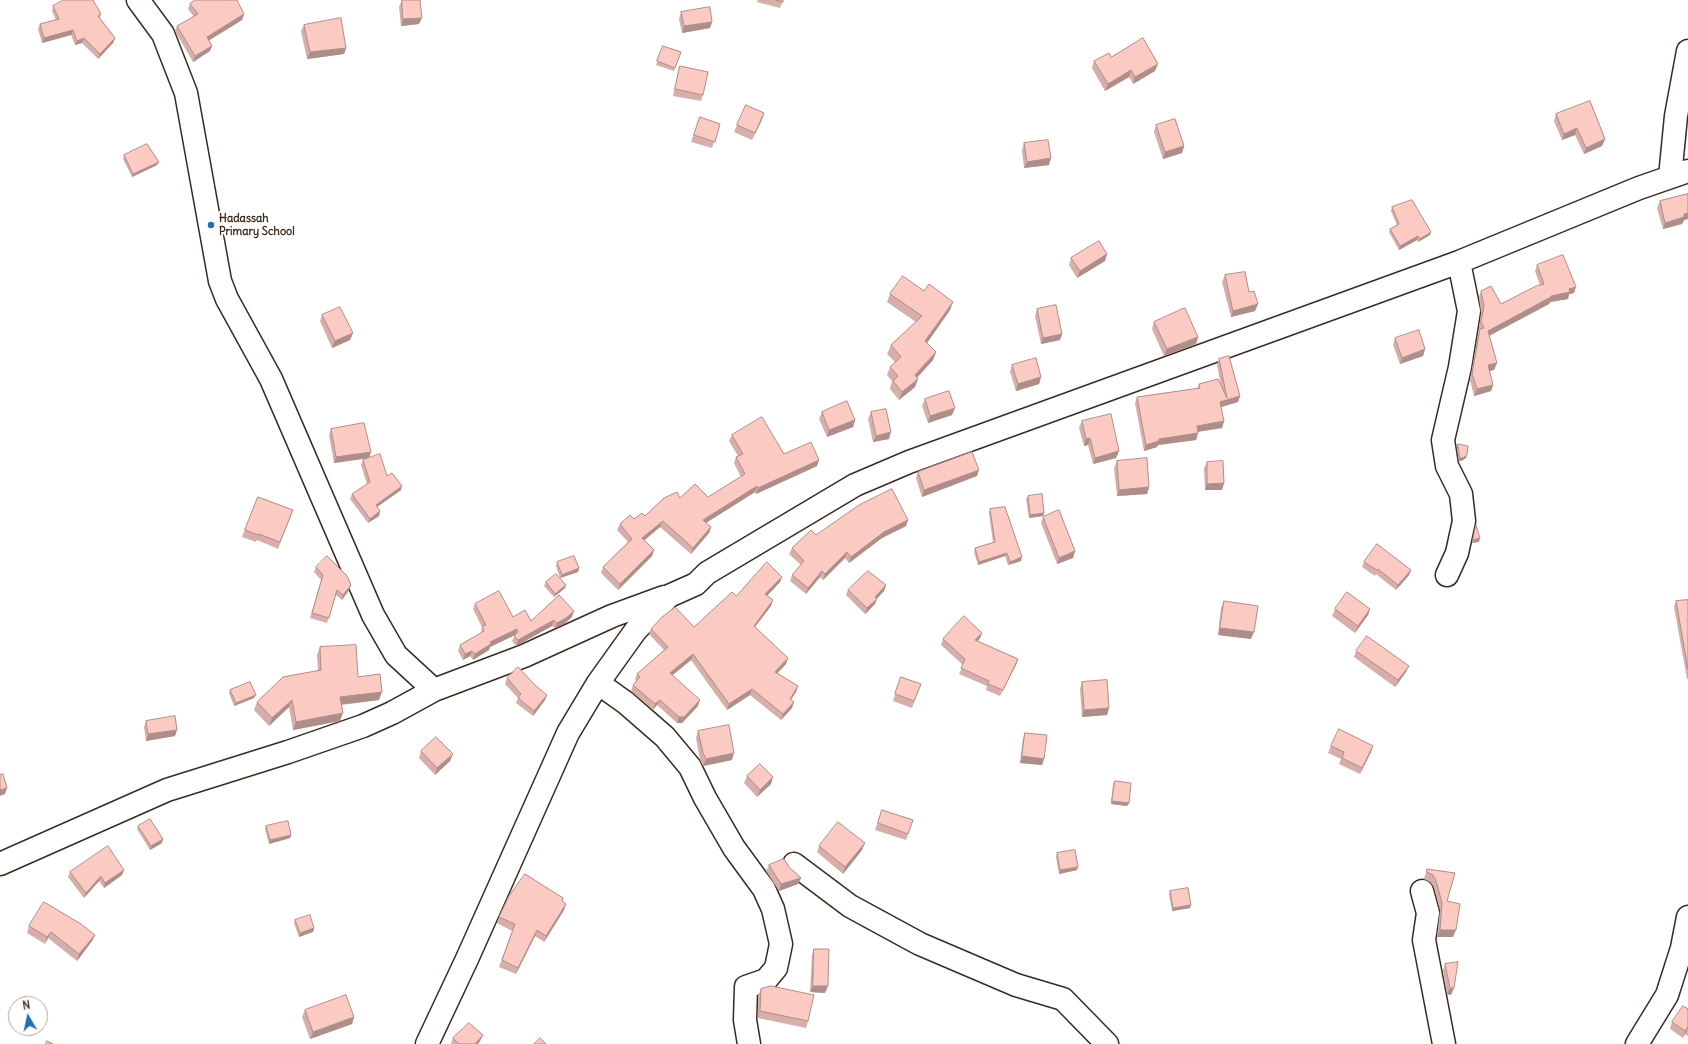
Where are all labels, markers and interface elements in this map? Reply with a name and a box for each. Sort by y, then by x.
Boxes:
place label: Hadassah Primary School [219,212,295,238]
marker: Hadassah Primary School [206,220,216,230]
north arrow [8,996,48,1036]
text: N [21,998,31,1013]

